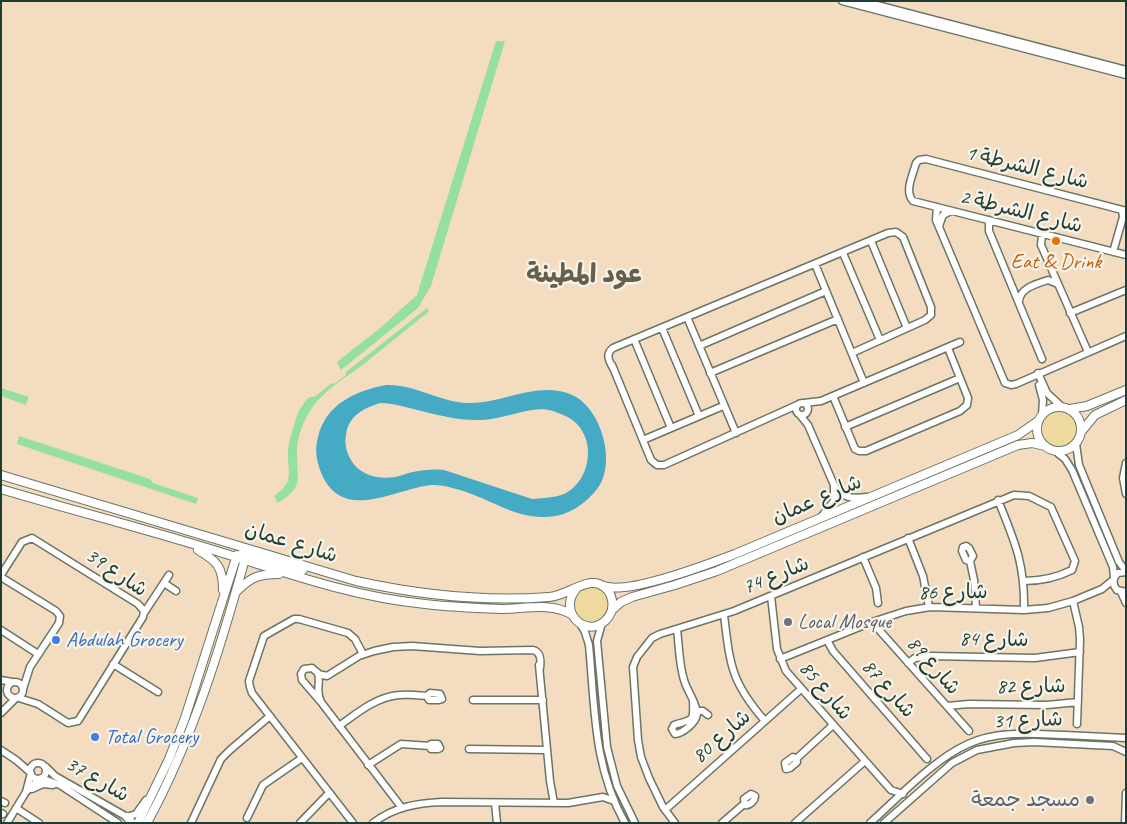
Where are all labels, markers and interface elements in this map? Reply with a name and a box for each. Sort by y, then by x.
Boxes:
street label: شارع الشرطة 1 [963,141,1091,195]
street label: شارع الشرطة 2 [957,185,1085,239]
marker: Eat & Drink [1050,235,1062,247]
place label: Eat & Drink [1011,249,1101,275]
district label: عود المطينة [526,259,642,291]
street label: شارع عمان [768,470,866,530]
street label: شارع عمان [242,517,340,569]
street label: شارع 39 [80,543,152,603]
street label: شارع 74 [739,551,813,601]
street label: شارع 86 [918,580,988,606]
place label: Local Mosque [798,609,891,635]
marker: Local Mosque [782,616,794,628]
place label: Abdulah Grocery [66,627,183,653]
street label: شارع 84 [959,627,1029,653]
street label: شارع 89 [901,632,965,700]
marker: Abdulah Grocery [50,634,62,646]
street label: شارع 87 [856,655,920,723]
street label: شارع 85 [793,656,857,726]
street label: شارع 82 [996,674,1066,700]
street label: شارع 80 [688,705,756,769]
street label: شارع 31 [993,707,1063,735]
place label: Total Grocery [105,724,198,750]
marker: Total Grocery [89,731,101,743]
street label: شارع 37 [61,752,133,808]
place label: مسجد جمعة [971,787,1080,813]
marker: مسجد جمعة [1084,794,1096,806]

